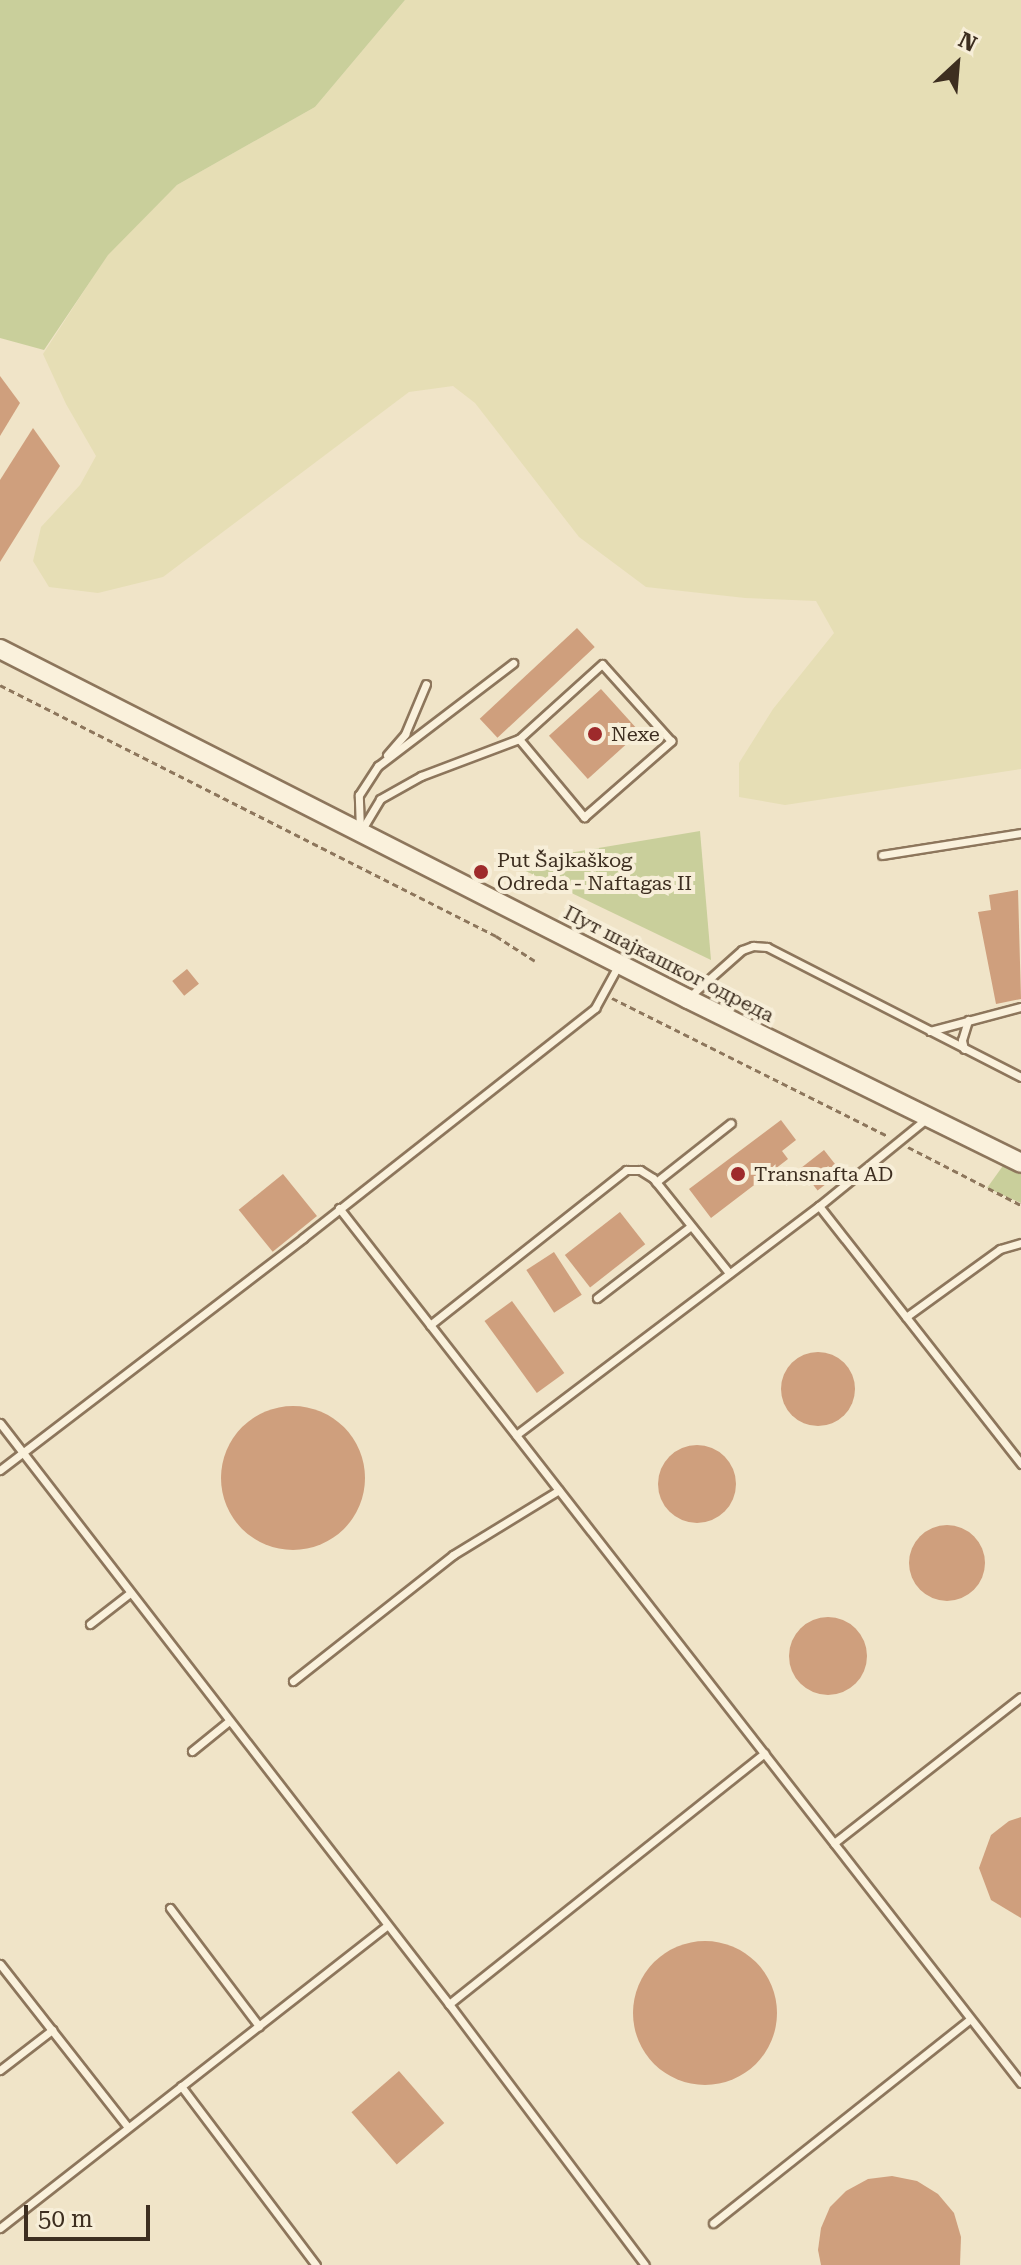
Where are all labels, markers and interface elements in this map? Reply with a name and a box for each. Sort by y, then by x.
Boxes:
north arrow [917,24,997,104]
text: N [955,27,981,57]
place label: Nexe [611,722,660,746]
marker: Nexe [586,725,604,743]
place label: Put Šajkaškog Odreda - Naftagas II [497,848,692,895]
marker: Put Šajkaškog Odreda - Naftagas II [472,863,490,881]
street label: Пут шајкашког одреда [560,901,778,1027]
place label: Transnafta AD [754,1162,893,1186]
marker: Transnafta AD [729,1165,747,1183]
scale bar [28,2189,154,2239]
text: 50 m [38,2205,93,2233]

